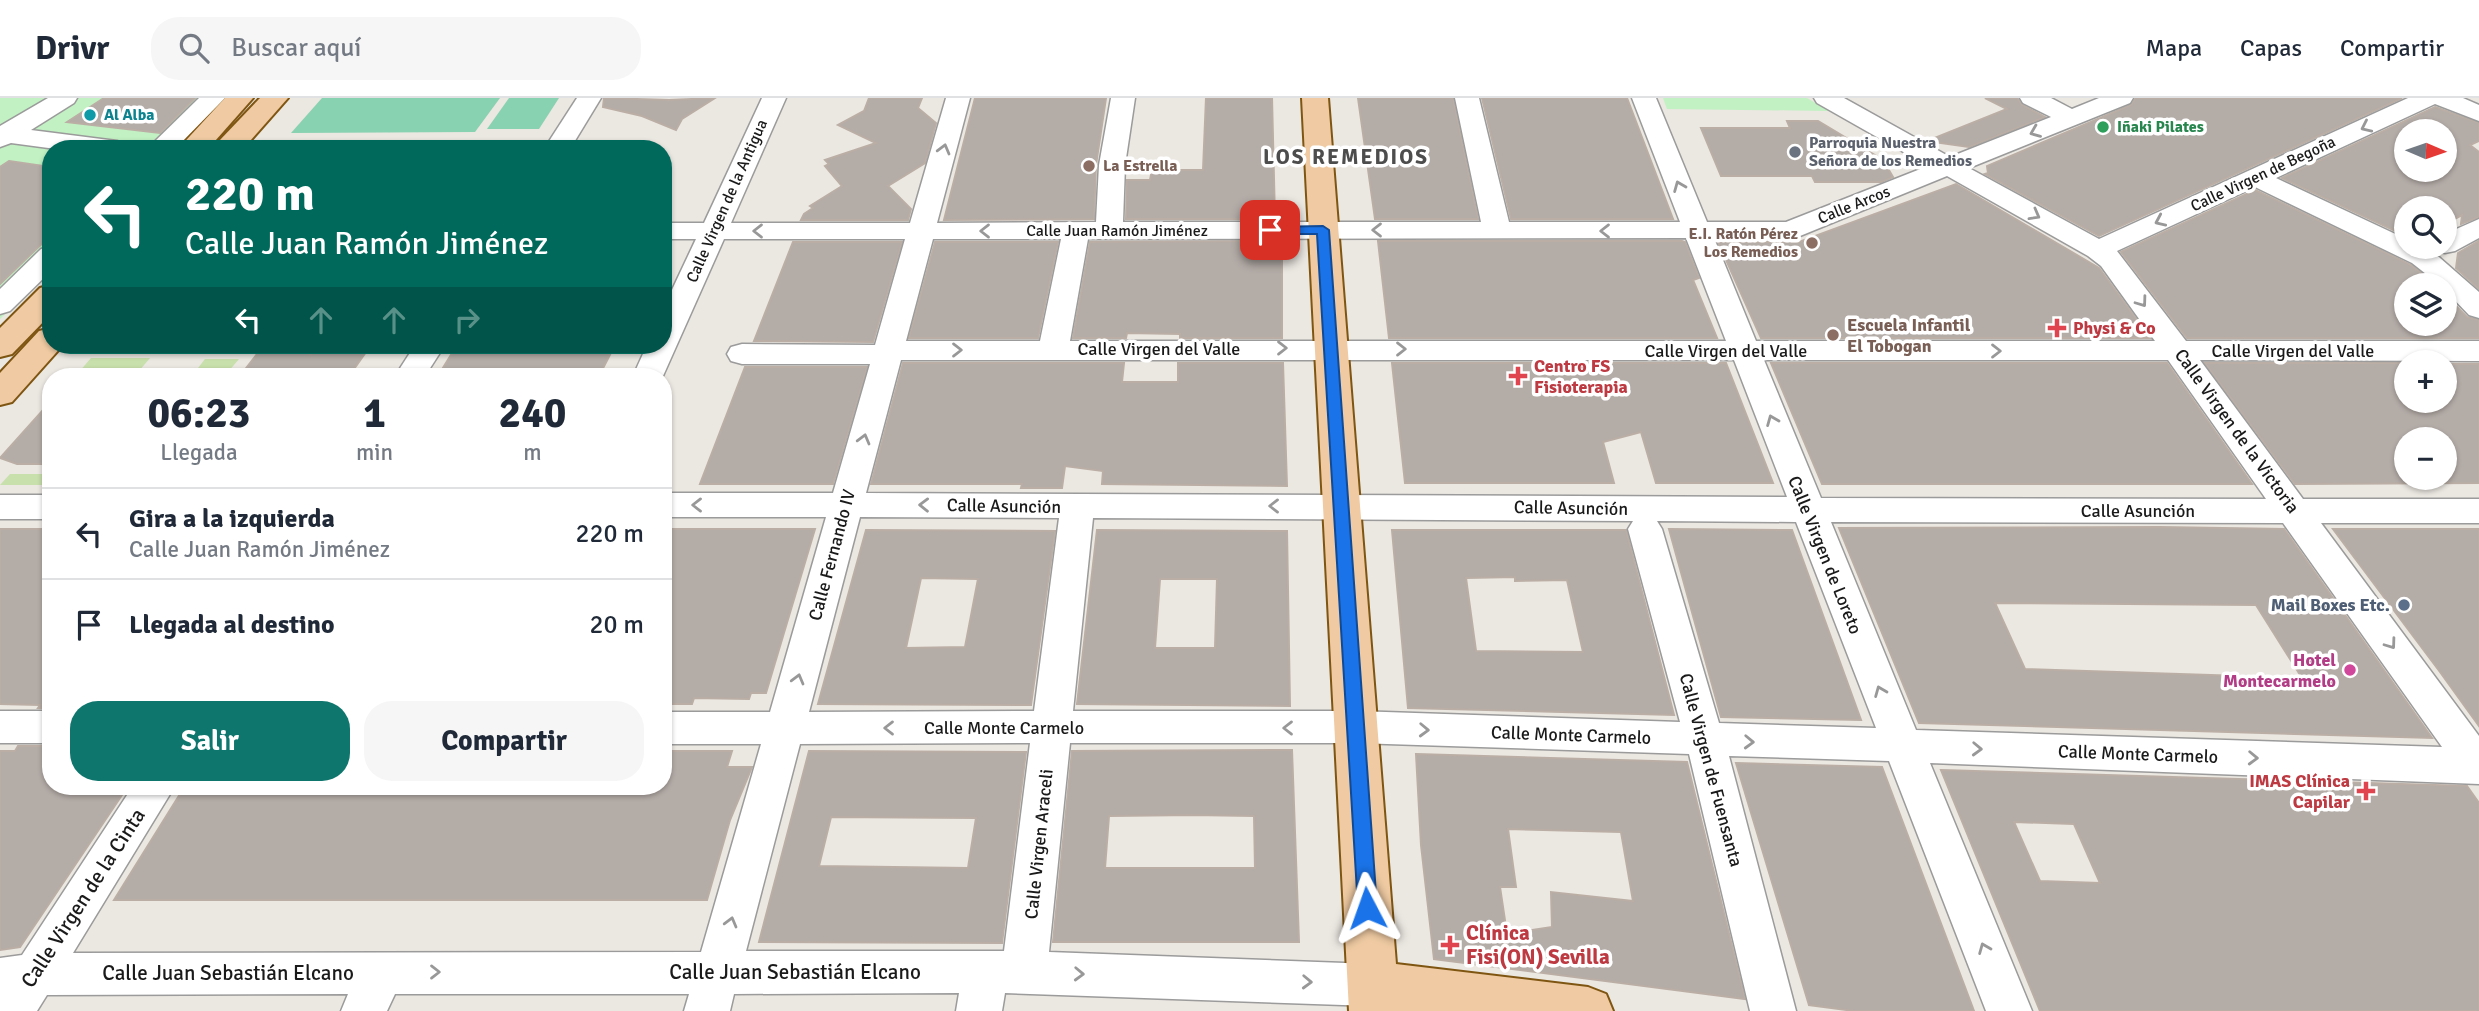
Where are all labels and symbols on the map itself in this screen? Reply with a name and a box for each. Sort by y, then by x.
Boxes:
place label: Al Alba [104,105,154,125]
marker: Al Alba [82,107,98,123]
street label: Calle Virgen de la Antigua [682,116,772,286]
place label: Iñaki Pilates [2117,117,2204,137]
marker: Iñaki Pilates [2095,119,2111,135]
one-way arrow [2361,119,2374,133]
north arrow [2394,119,2457,182]
one-way arrow [2029,124,2041,138]
street label: Calle Virgen de Begoña [2187,132,2339,216]
place label: Parroquia Nuestra Señora de los Remedios [1809,133,1972,171]
one-way arrow [936,143,950,155]
district label: LOS REMEDIOS [1263,144,1429,170]
marker: Parroquia Nuestra Señora de los Remedios [1787,144,1803,160]
place label: La Estrella [1103,156,1178,176]
marker: La Estrella [1081,158,1097,174]
one-way arrow [1674,181,1688,193]
street label: Calle Arcos [1815,181,1893,229]
pin [1240,200,1300,260]
one-way arrow [2028,207,2041,220]
one-way arrow [2154,213,2167,227]
street label: Calle Juan Ramón Jiménez [1026,221,1208,241]
one-way arrow [1372,222,1382,238]
one-way arrow [752,223,763,239]
one-way arrow [980,223,990,239]
one-way arrow [1599,223,1610,239]
place label: E.I. Ratón Pérez Los Remedios [1689,224,1798,262]
marker: E.I. Ratón Pérez Los Remedios [1804,235,1820,251]
one-way arrow [2134,294,2146,307]
place label: Escuela Infantil El Tobogan [1847,314,1971,357]
place label: Physi & Co [2073,317,2156,339]
marker: Physi & Co [2047,318,2067,338]
marker: Escuela Infantil El Tobogan [1825,327,1841,343]
street label: Calle Virgen del Valle [1078,338,1240,360]
one-way arrow [1278,340,1288,356]
street label: Calle Virgen del Valle [1645,340,1807,362]
street label: Calle Virgen del Valle [2212,340,2374,362]
one-way arrow [1396,341,1406,357]
one-way arrow [952,342,963,358]
one-way arrow [1991,343,2001,359]
street label: Calle Virgen de la Victoria [2170,344,2304,518]
place label: Centro FS Fisioterapia [1534,355,1628,398]
marker: Centro FS Fisioterapia [1508,366,1528,386]
one-way arrow [1766,415,1780,427]
one-way arrow [856,433,871,445]
street label: Calle Virgen de Loreto [1783,473,1867,637]
street label: Calle Fernando IV [804,486,860,623]
street label: Calle Asunción [947,494,1061,518]
street label: Calle Asunción [1514,496,1628,520]
one-way arrow [691,497,701,513]
one-way arrow [918,498,929,513]
one-way arrow [1268,498,1279,514]
street label: Calle Asunción [2081,500,2195,522]
place label: Mail Boxes Etc. [2271,594,2390,616]
marker: Mail Boxes Etc. [2396,597,2412,613]
one-way arrow [2383,636,2395,649]
place label: Hotel Montecarmelo [2223,649,2336,692]
marker: Hotel Montecarmelo [2342,662,2358,678]
street label: Calle Virgen de Fuensanta [1675,671,1747,869]
one-way arrow [790,673,805,685]
one-way arrow [1874,686,1888,698]
street label: Calle Monte Carmelo [924,717,1084,739]
one-way arrow [883,720,893,736]
one-way arrow [1282,720,1292,736]
street label: Calle Monte Carmelo [1491,721,1651,749]
one-way arrow [1419,722,1430,738]
one-way arrow [1745,734,1755,750]
street label: Calle Monte Carmelo [2058,740,2218,768]
one-way arrow [1972,742,1983,757]
one-way arrow [2248,750,2259,765]
street label: Calle Virgen Araceli [1020,768,1058,920]
place label: IMAS Clínica Capilar [2249,770,2351,813]
marker: IMAS Clínica Capilar [2356,781,2376,801]
street label: Calle Virgen de la Cinta [15,803,151,993]
position arrow [1330,871,1404,945]
one-way arrow [723,916,738,928]
place label: Clínica Fisi(ON) Sevilla [1466,920,1610,970]
marker: Clínica Fisi(ON) Sevilla [1440,935,1460,955]
one-way arrow [1978,942,1992,954]
street label: Calle Juan Sebastián Elcano [669,959,921,985]
street label: Calle Juan Sebastián Elcano [102,960,354,986]
one-way arrow [431,964,441,980]
one-way arrow [1075,966,1085,982]
one-way arrow [1301,975,1312,990]

